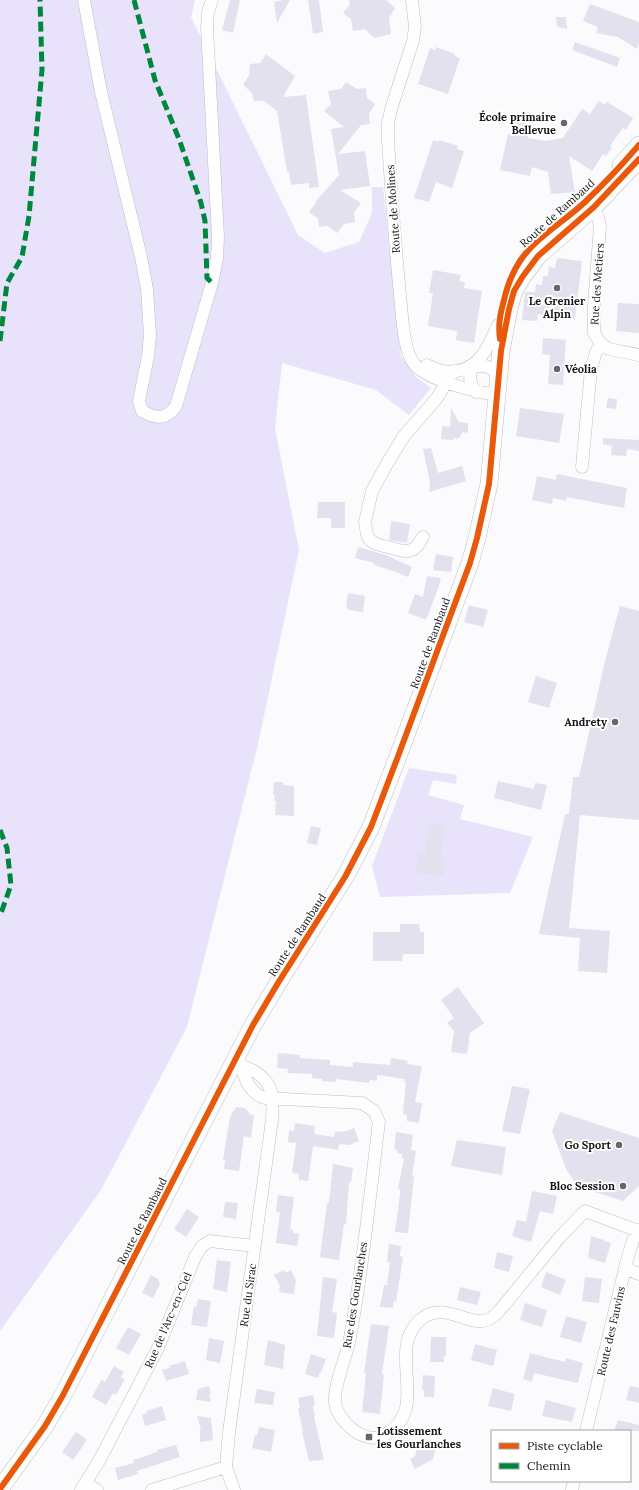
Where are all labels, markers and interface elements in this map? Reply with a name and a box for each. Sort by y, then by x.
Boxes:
place label: École primaire Bellevue [479,110,556,137]
marker: École primaire Bellevue [559,118,569,128]
street label: Route de Molines [383,164,403,254]
street label: Route de Rambaud [517,175,598,250]
street label: Rue des Metiers [587,243,607,325]
marker: Le Grenier Alpin [552,283,562,293]
place label: Le Grenier Alpin [529,294,586,321]
place label: Véolia [565,362,597,376]
marker: Véolia [552,364,562,374]
street label: Route de Rambaud [407,595,453,690]
place label: Andrety [564,715,608,729]
marker: Andrety [610,717,620,727]
street label: Route de Rambaud [265,891,329,979]
place label: Go Sport [564,1138,611,1152]
marker: Go Sport [614,1140,624,1150]
street label: Route de Rambaud [114,1175,170,1267]
place label: Bloc Session [550,1179,615,1193]
marker: Bloc Session [618,1181,628,1191]
street label: Rue des Gourlanches [340,1241,370,1349]
street label: Rue du Sirac [237,1262,259,1328]
street label: Rue de l'Arc-en-Ciel [141,1270,195,1370]
street label: Route des Fauvins [594,1285,628,1377]
place label: Lotissement les Gourlanches [377,1424,461,1451]
legend [491,1430,631,1482]
marker: Lotissement les Gourlanches [364,1432,374,1442]
text: Piste cyclable [527,1438,603,1453]
text: Chemin [527,1458,570,1473]

